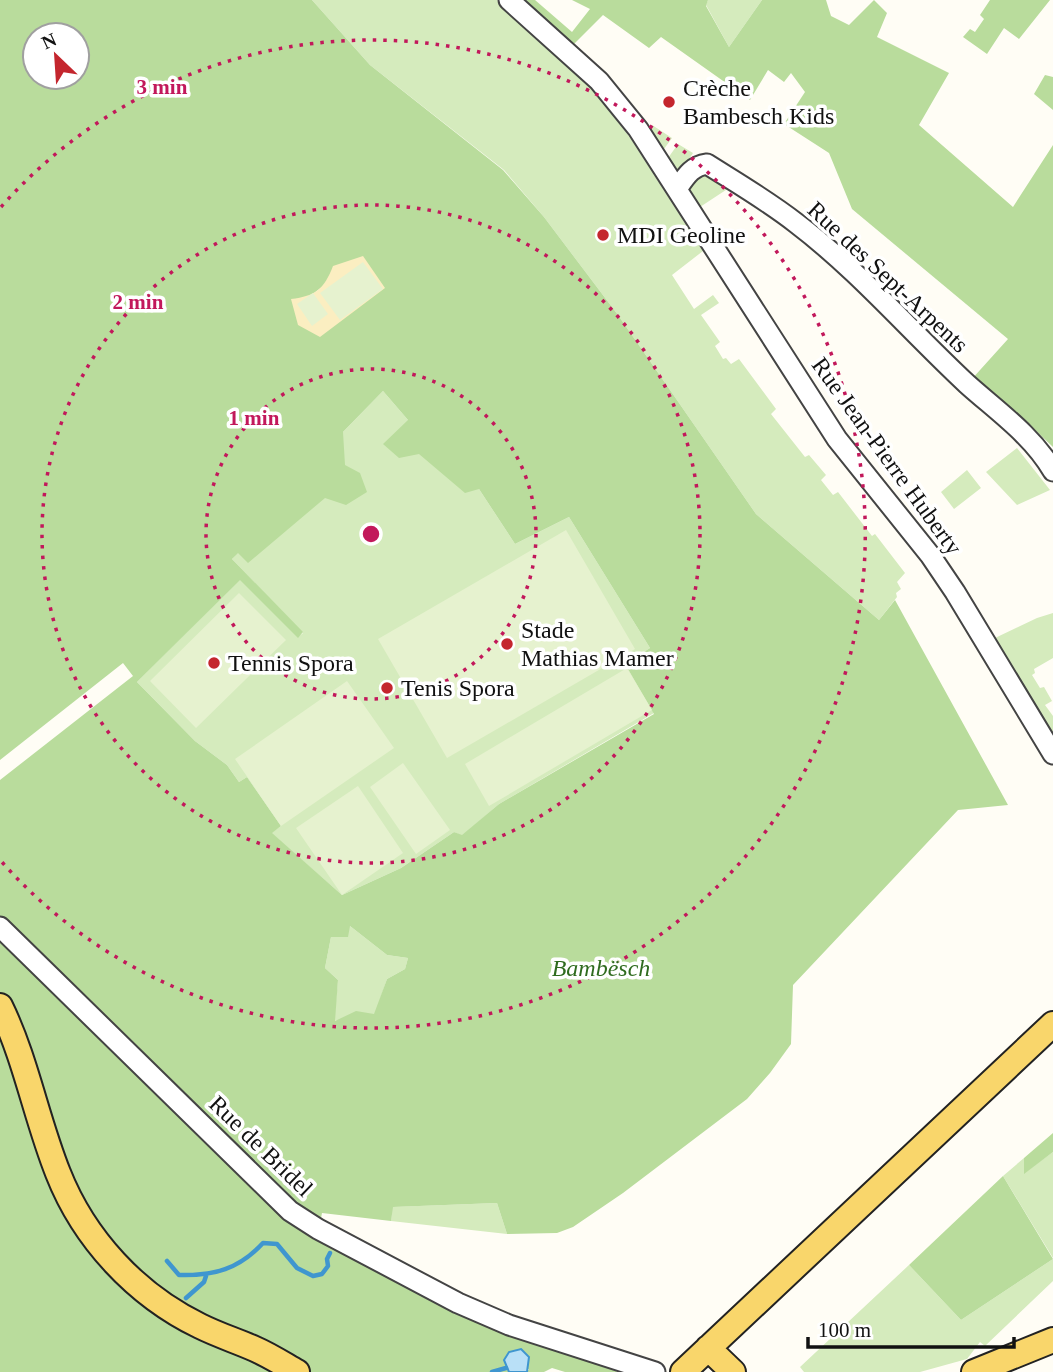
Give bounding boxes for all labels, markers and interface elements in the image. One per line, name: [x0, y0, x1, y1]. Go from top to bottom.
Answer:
north arrow: [21, 21, 91, 91]
text: N: [38, 29, 60, 53]
text: 3 min: [137, 75, 188, 99]
place label: Crèche Bambesch Kids: [683, 75, 834, 129]
marker: Crèche Bambesch Kids: [661, 94, 677, 110]
street label: Rue des Sept-Arpents: [803, 196, 973, 358]
place label: MDI Geoline: [617, 222, 746, 248]
marker: MDI Geoline: [595, 227, 611, 243]
text: 2 min: [113, 290, 164, 314]
street label: Rue Jean-Pierre Huberty: [807, 352, 967, 560]
text: 1 min: [229, 406, 280, 430]
centre of rings: [359, 522, 383, 546]
place label: Stade Mathias Mamer: [521, 617, 674, 671]
marker: Stade Mathias Mamer: [499, 636, 515, 652]
place label: Tennis Spora: [228, 650, 354, 676]
marker: Tennis Spora: [206, 655, 222, 671]
place label: Tenis Spora: [401, 675, 515, 701]
marker: Tenis Spora: [379, 680, 395, 696]
park label: Bambësch: [552, 955, 650, 981]
street label: Rue de Bridel: [204, 1090, 318, 1202]
scale bar: [808, 1306, 1014, 1350]
text: 100 m: [818, 1318, 871, 1342]

